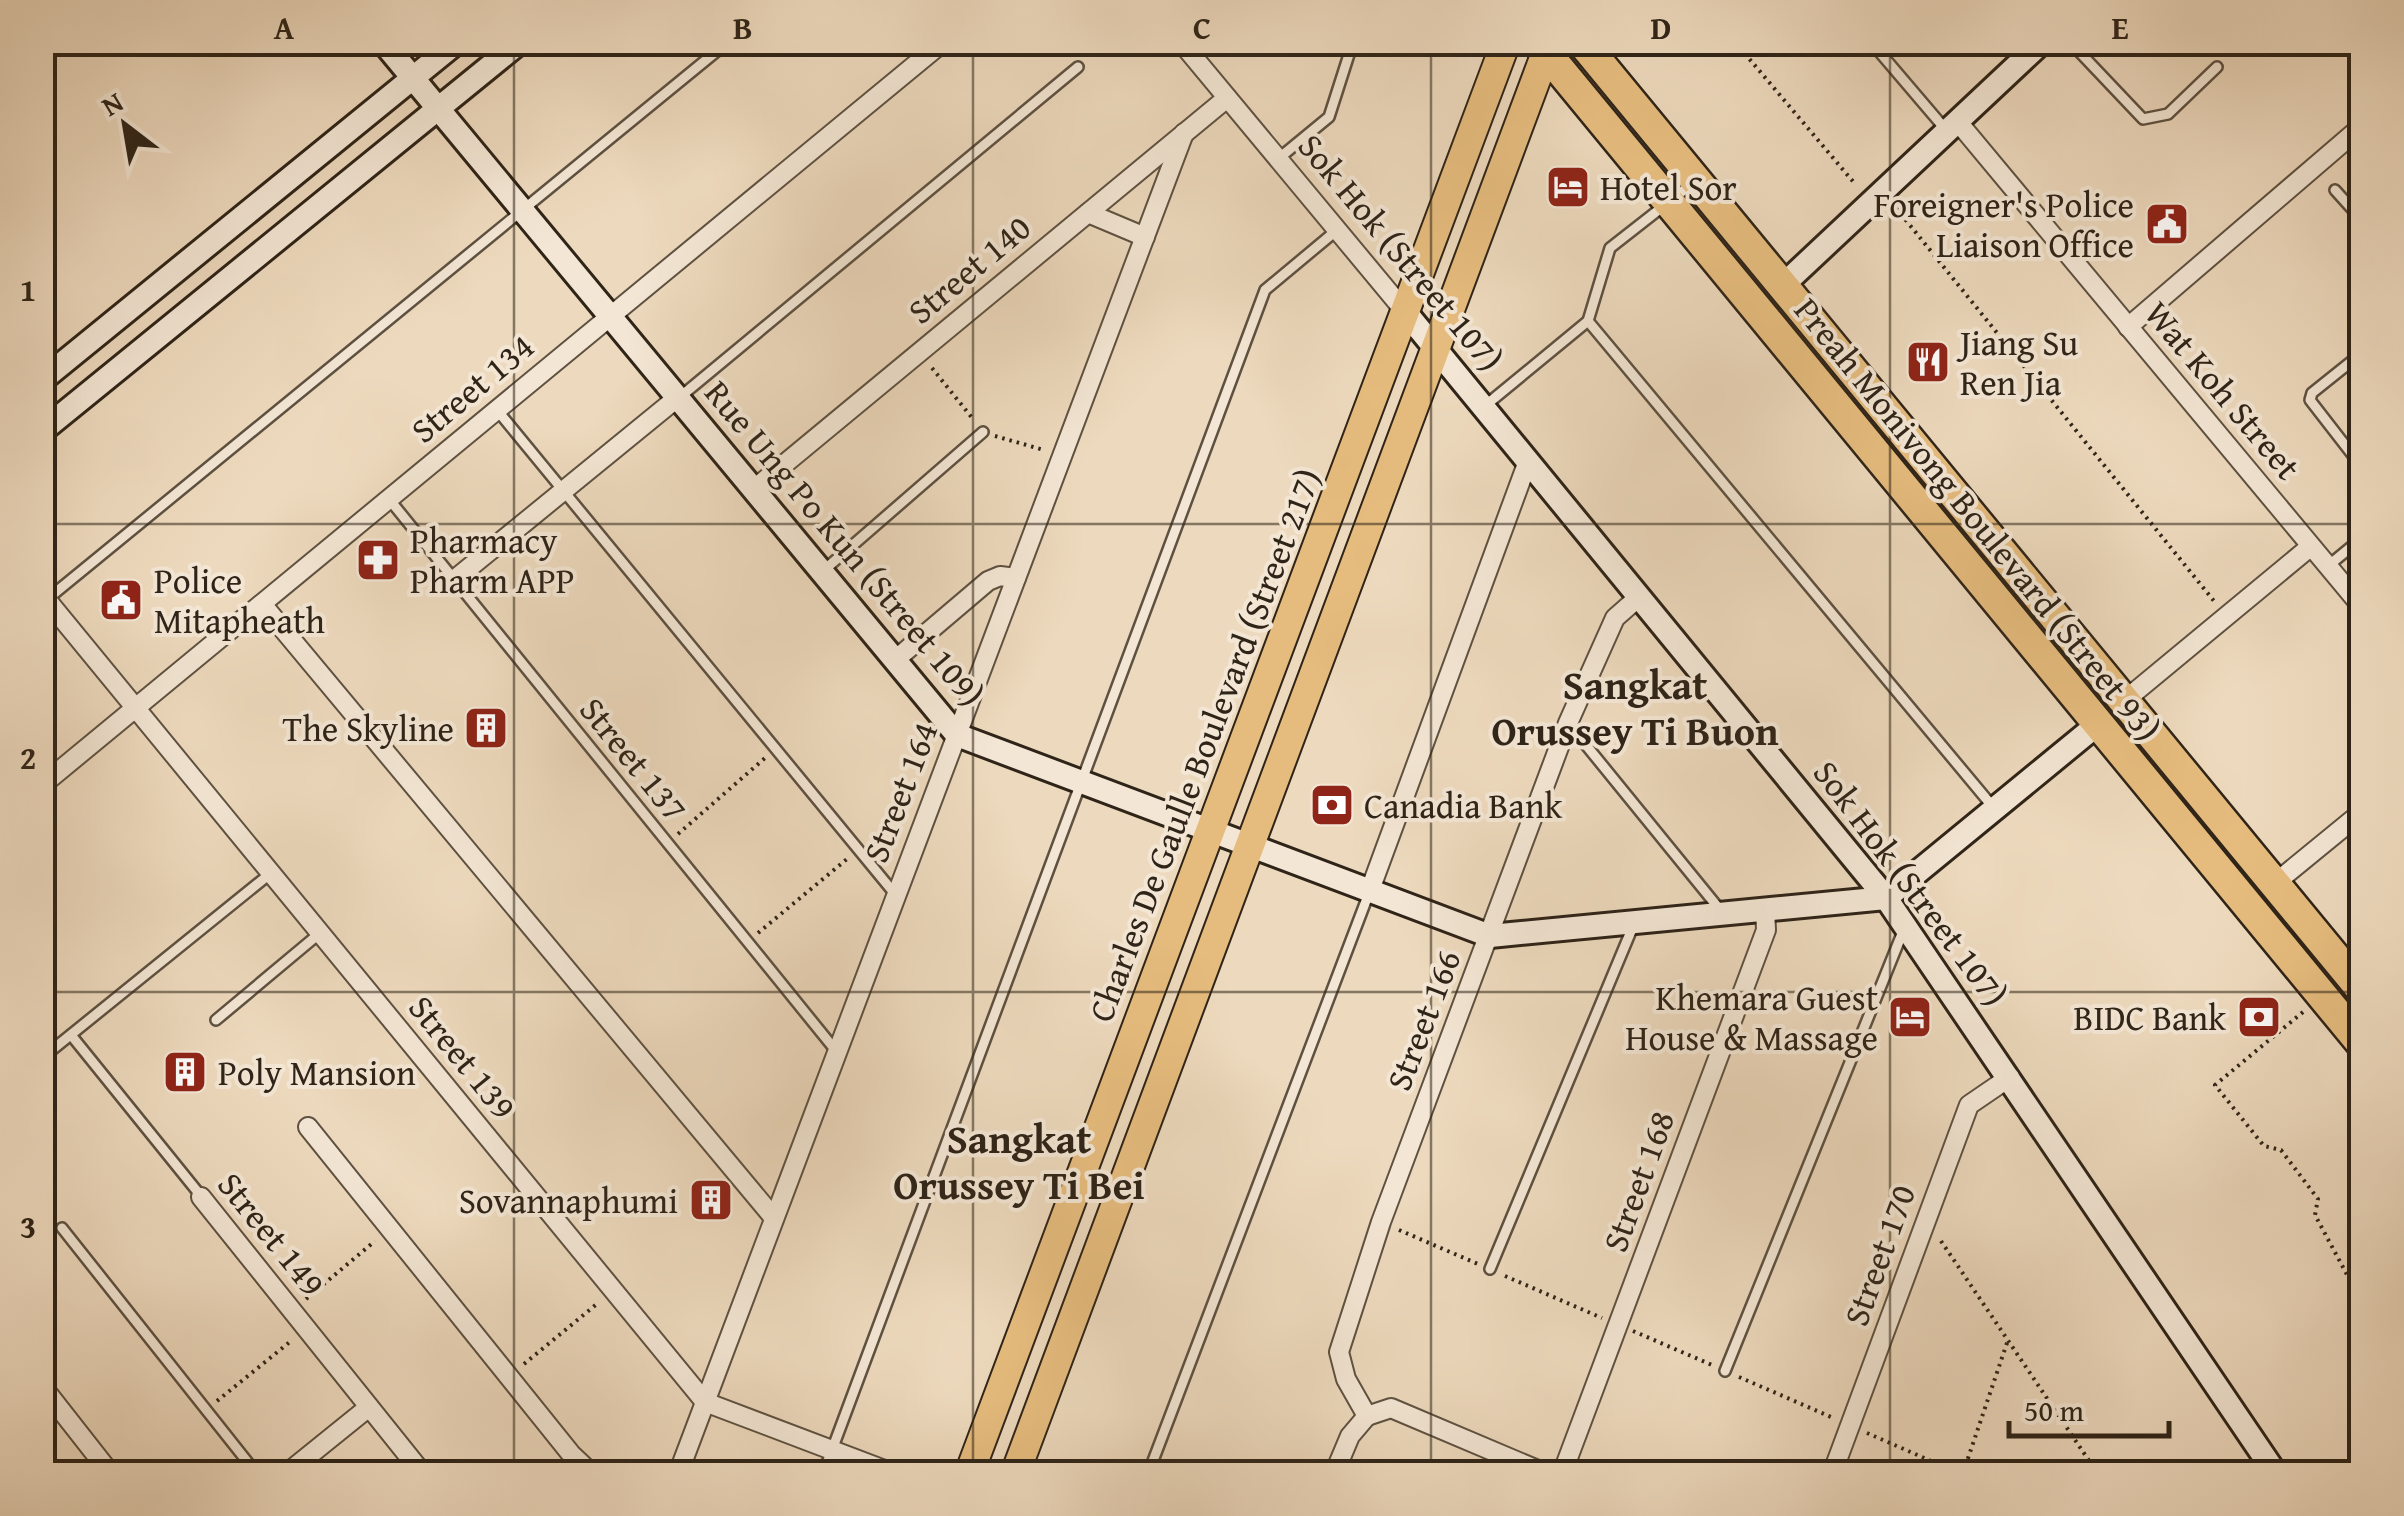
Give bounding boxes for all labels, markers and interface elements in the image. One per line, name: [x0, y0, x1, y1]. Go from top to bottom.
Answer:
text: A: [274, 4, 295, 51]
text: B: [733, 4, 753, 51]
text: C: [1193, 4, 1211, 51]
text: D: [1651, 4, 1671, 51]
text: E: [2111, 4, 2129, 51]
north arrow: [75, 75, 175, 175]
text: N: [93, 81, 131, 126]
street label: Sok Hok (Street 107): [1286, 122, 1516, 382]
place label: Hotel Sor: [1600, 162, 1737, 213]
hotel icon: Hotel Sor: [1545, 164, 1591, 210]
place label: Foreigner's Police Liaison Office: [1873, 179, 2134, 270]
public building icon: Foreigner's Police Liaison Office: [2144, 201, 2190, 247]
street label: Street 140: [896, 202, 1042, 336]
text: 1: [20, 266, 36, 313]
street label: Preah Monivong Boulevard (Street 93): [1783, 286, 2173, 752]
street label: Wat Koh Street: [2133, 290, 2313, 490]
place label: Jiang Su Ren Jia: [1956, 317, 2078, 408]
street label: Street 134: [399, 321, 545, 455]
restaurant icon: Jiang Su Ren Jia: [1905, 339, 1951, 385]
street label: Rue Ung Po Kun (Street 109): [693, 369, 997, 717]
street label: Charles De Gaulle Boulevard (Street 217): [1075, 461, 1333, 1029]
place label: Pharmacy Pharm APP: [410, 515, 575, 606]
pharmacy icon: Pharmacy Pharm APP: [355, 537, 401, 583]
place label: Police Mitapheath: [154, 555, 325, 646]
public building icon: Police Mitapheath: [98, 577, 144, 623]
district label: Sangkat Orussey Ti Buon: [1491, 655, 1779, 760]
street label: Street 137: [568, 686, 700, 832]
place label: The Skyline: [283, 703, 454, 754]
building icon: The Skyline: [463, 705, 509, 751]
street label: Street 164: [850, 714, 950, 870]
text: 2: [20, 734, 36, 781]
street label: Sok Hok (Street 107): [1801, 749, 2021, 1017]
place label: Canadia Bank: [1364, 780, 1563, 831]
bank icon: Canadia Bank: [1309, 782, 1355, 828]
street label: Street 166: [1373, 942, 1473, 1098]
place label: Khemara Guest House & Massage: [1625, 972, 1878, 1063]
street label: Street 139: [397, 984, 529, 1130]
place label: BIDC Bank: [2074, 992, 2226, 1043]
hotel icon: Khemara Guest House & Massage: [1887, 994, 1933, 1040]
bank icon: BIDC Bank: [2236, 994, 2282, 1040]
place label: Poly Mansion: [218, 1047, 416, 1098]
building icon: Poly Mansion: [162, 1049, 208, 1095]
street label: Street 168: [1589, 1103, 1687, 1259]
district label: Sangkat Orussey Ti Bei: [893, 1109, 1145, 1214]
street label: Street 149: [206, 1161, 338, 1307]
place label: Sovannaphumi: [459, 1175, 678, 1226]
building icon: Sovannaphumi: [688, 1177, 734, 1223]
street label: Street 170: [1830, 1177, 1928, 1333]
text: 3: [20, 1203, 36, 1250]
scale bar: [2009, 1376, 2169, 1438]
text: 50 m: [2024, 1388, 2084, 1432]

